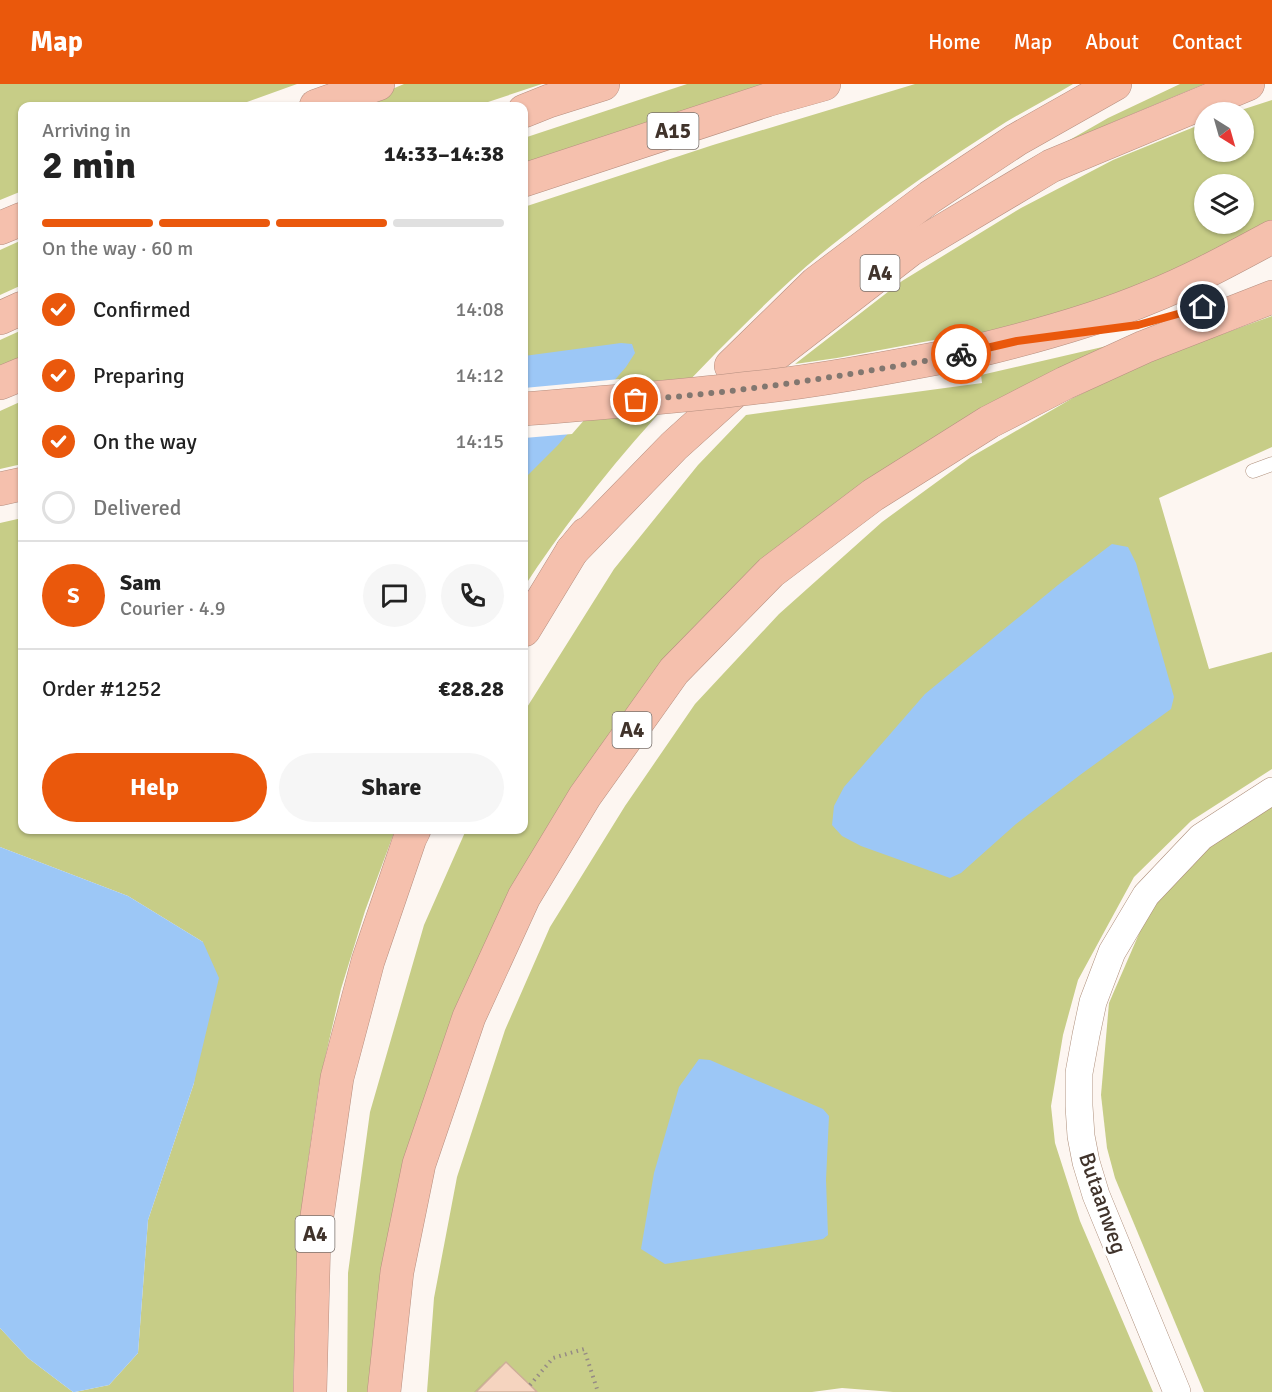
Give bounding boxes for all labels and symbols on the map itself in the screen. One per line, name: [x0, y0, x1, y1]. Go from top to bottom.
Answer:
north arrow: [1194, 102, 1254, 162]
road number: A15: [648, 113, 698, 149]
road number: A4: [860, 255, 900, 291]
pin: [1177, 281, 1228, 332]
courier: [931, 324, 991, 384]
pin: [610, 374, 661, 425]
road number: A4: [612, 712, 652, 748]
street label: Butaanweg: [1073, 1149, 1133, 1257]
road number: A4: [296, 1216, 334, 1252]

